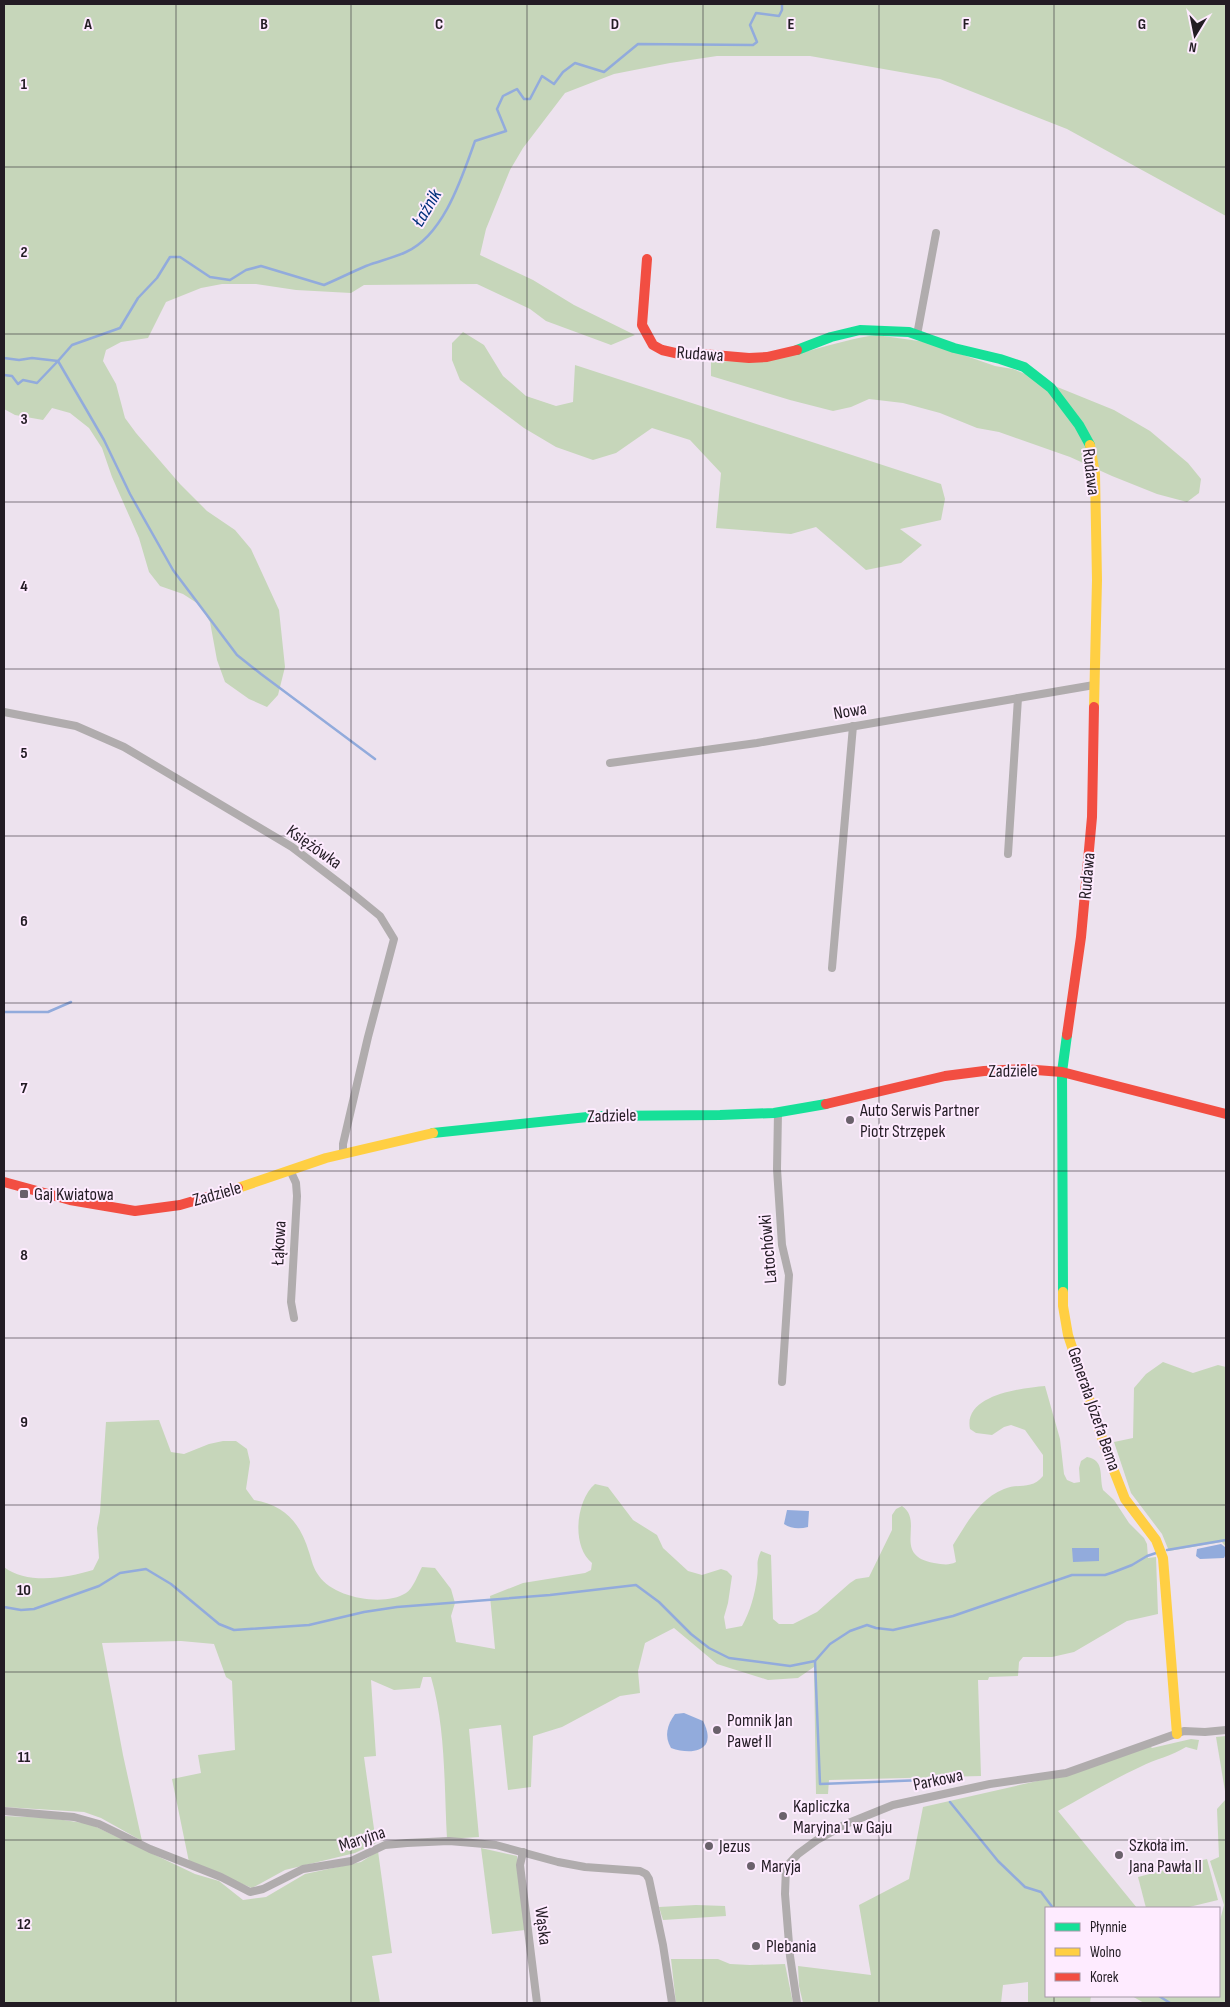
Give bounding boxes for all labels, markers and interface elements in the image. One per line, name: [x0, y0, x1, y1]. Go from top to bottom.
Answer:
north arrow: [1170, 10, 1220, 60]
text: A: [83, 15, 92, 34]
text: B: [260, 15, 268, 34]
text: C: [435, 15, 443, 34]
text: D: [611, 15, 619, 34]
text: E: [788, 15, 795, 34]
text: F: [963, 15, 970, 34]
text: G: [1138, 15, 1146, 34]
text: N: [1188, 38, 1198, 56]
text: 1: [21, 75, 28, 94]
water label: Łaźnik: [407, 184, 448, 231]
text: 2: [20, 243, 28, 262]
street label: Rudawa: [676, 342, 724, 366]
text: 3: [20, 410, 28, 429]
street label: Rudawa: [1078, 447, 1104, 497]
text: 4: [20, 577, 28, 596]
street label: Nowa: [832, 698, 868, 724]
text: 5: [20, 744, 28, 763]
street label: Księżówka: [282, 820, 346, 874]
street label: Rudawa: [1074, 852, 1100, 900]
text: 6: [20, 912, 28, 931]
street label: Zadziele: [988, 1060, 1038, 1082]
text: 7: [21, 1079, 28, 1098]
place label: Auto Serwis Partner Piotr Strzępek: [859, 1100, 979, 1142]
street label: Zadziele: [587, 1105, 637, 1127]
marker: Auto Serwis Partner Piotr Strzępek: [844, 1114, 856, 1126]
street label: Zadziele: [190, 1177, 244, 1211]
place label: Gaj Kwiatowa: [34, 1184, 114, 1205]
marker: Gaj Kwiatowa: [18, 1188, 30, 1200]
street label: Latochówki: [755, 1214, 781, 1284]
street label: Łąkowa: [267, 1220, 291, 1267]
text: 8: [20, 1246, 28, 1265]
street label: Generała Józefa Bema: [1063, 1345, 1125, 1474]
text: 9: [20, 1413, 28, 1432]
text: 10: [17, 1581, 31, 1600]
place label: Pomnik Jan Paweł II: [727, 1710, 793, 1752]
marker: Pomnik Jan Paweł II: [711, 1724, 723, 1736]
text: 11: [18, 1748, 31, 1767]
street label: Parkowa: [911, 1764, 965, 1795]
place label: Kapliczka Maryjna 1 w Gaju: [793, 1796, 892, 1838]
marker: Kapliczka Maryjna 1 w Gaju: [777, 1810, 789, 1822]
street label: Maryjna: [336, 1822, 388, 1856]
place label: Szkoła im. Jana Pawła II: [1128, 1835, 1202, 1877]
place label: Jezus: [718, 1836, 750, 1857]
marker: Jezus: [703, 1840, 715, 1852]
marker: Szkoła im. Jana Pawła II: [1113, 1849, 1125, 1861]
place label: Maryja: [761, 1856, 801, 1877]
marker: Maryja: [745, 1860, 757, 1872]
street label: Wąska: [530, 1906, 556, 1946]
legend: [1045, 1907, 1220, 1997]
text: 12: [17, 1915, 31, 1934]
text: Płynnie: [1090, 1918, 1127, 1937]
place label: Plebania: [766, 1936, 817, 1957]
marker: Plebania: [750, 1940, 762, 1952]
text: Wolno: [1090, 1943, 1121, 1962]
text: Korek: [1090, 1968, 1119, 1987]

